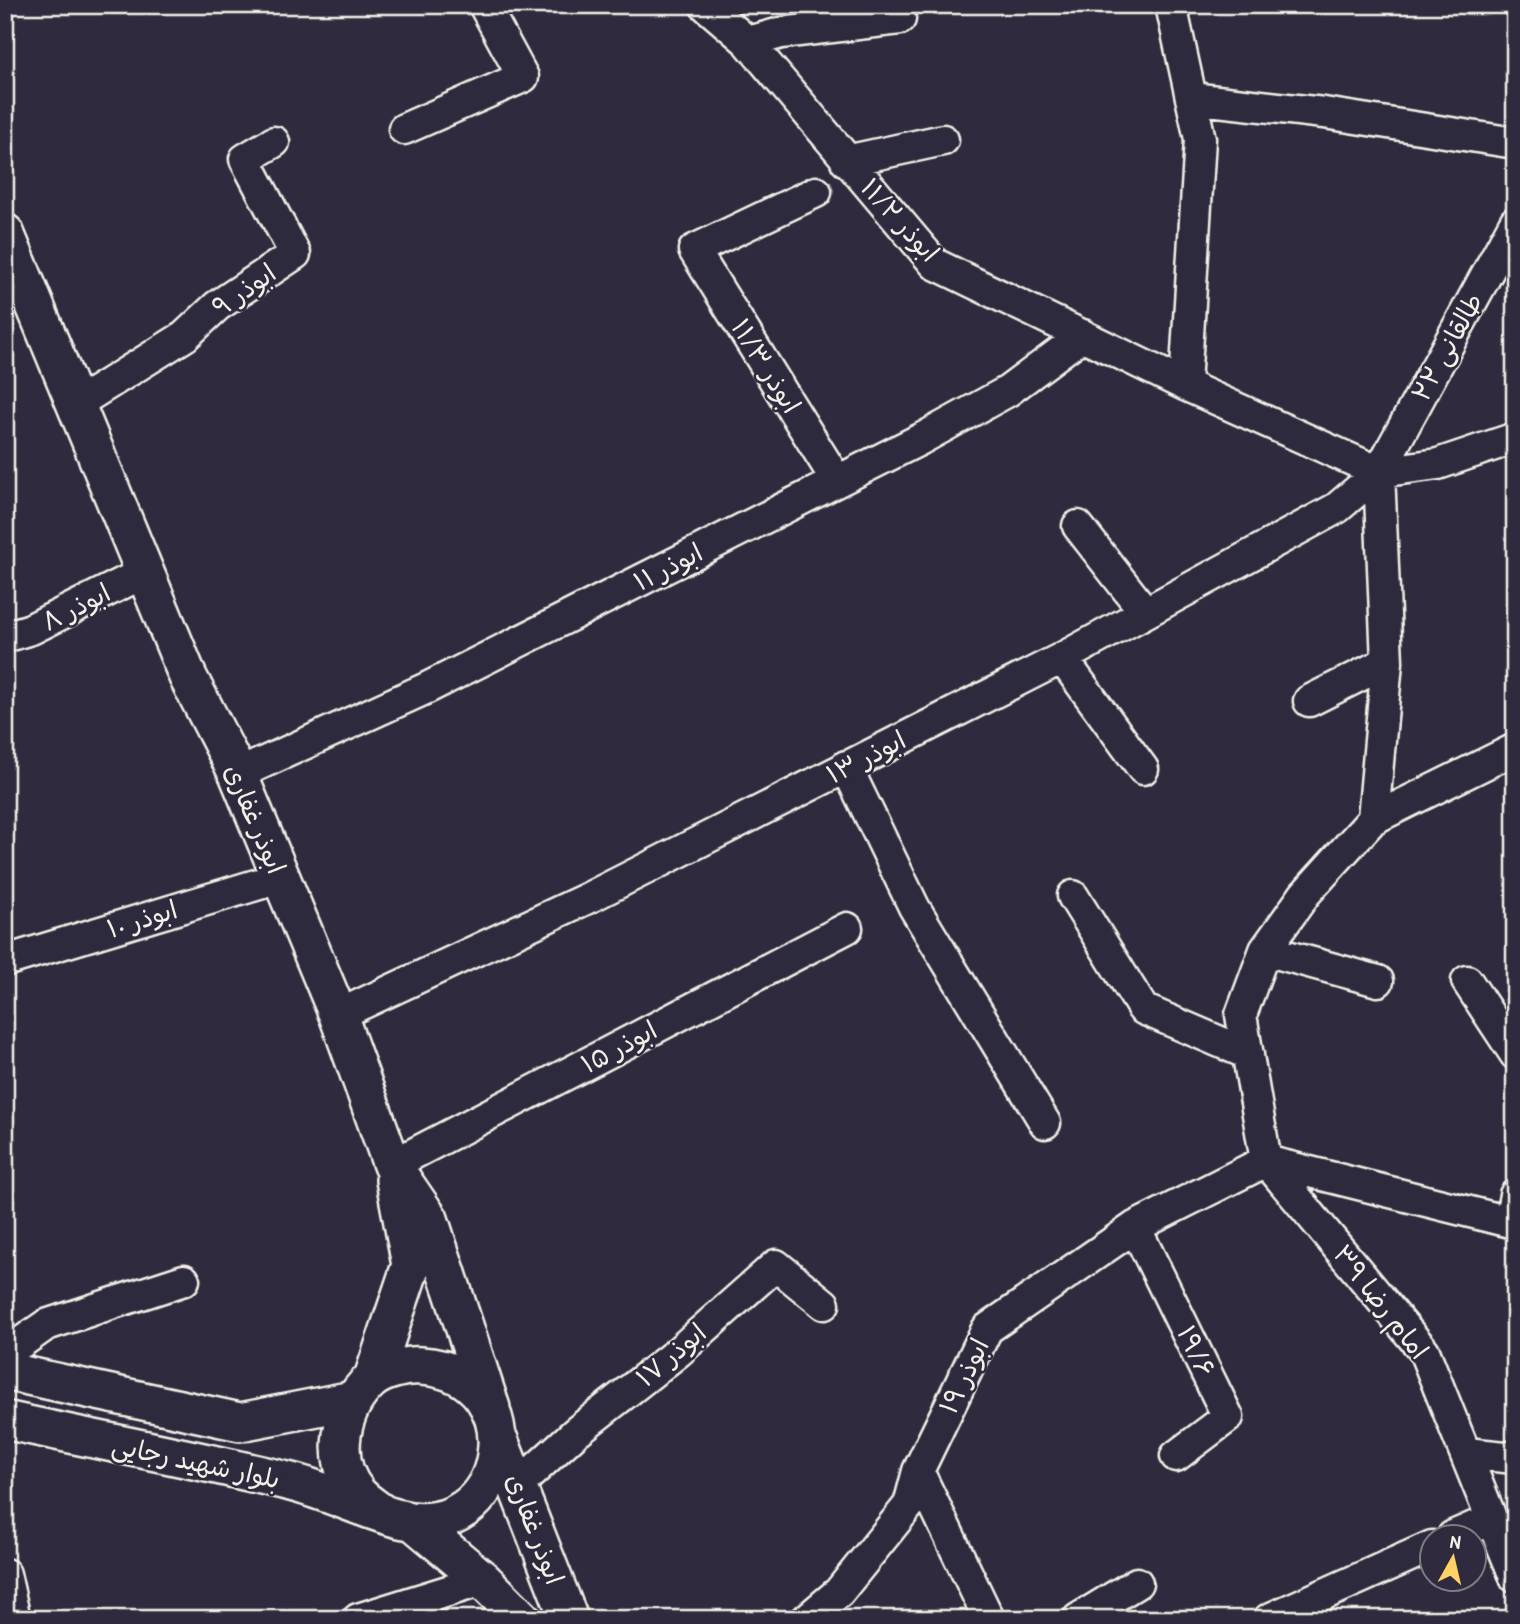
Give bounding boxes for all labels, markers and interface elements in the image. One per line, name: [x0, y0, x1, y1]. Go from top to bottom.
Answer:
street label: ابوذر ۱۱/۲: [853, 170, 947, 269]
street label: ابوذر ۹: [205, 255, 283, 324]
street label: طالقانی ۲۲: [1403, 287, 1491, 407]
street label: ابوذر ۱۱/۳: [724, 312, 809, 420]
street label: ابوذر ۱۱: [627, 534, 708, 599]
street label: ابوذر ۸: [36, 575, 116, 639]
street label: ابوذر ۱۳: [820, 722, 912, 791]
street label: ابوذر غفاری: [217, 758, 294, 879]
street label: ابوذر ۱۰: [102, 891, 181, 946]
street label: ابوذر ۱۵: [575, 1012, 663, 1081]
street label: امام رضا ۳۹: [1323, 1237, 1437, 1368]
street label: ابوذر ۱۷: [628, 1315, 713, 1394]
street label: ۱۹/۶: [1169, 1319, 1224, 1382]
street label: ابوذر ۱۹: [930, 1332, 997, 1419]
street label: بلوار شهید رجایی: [109, 1427, 283, 1496]
street label: ابوذر غفاری: [498, 1468, 573, 1589]
north arrow: [1418, 1522, 1488, 1592]
text: N: [1449, 1528, 1462, 1555]

